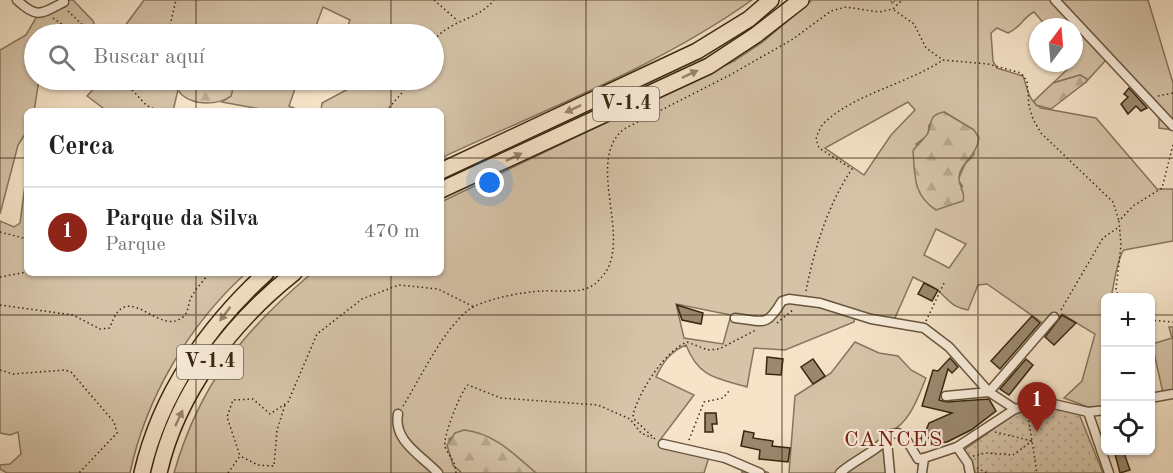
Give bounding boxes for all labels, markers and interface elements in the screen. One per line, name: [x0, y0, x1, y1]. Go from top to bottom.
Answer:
north arrow: [1029, 18, 1083, 72]
search box: [24, 24, 444, 90]
icon: search: [45, 41, 78, 74]
text: Buscar aquí: [93, 46, 205, 68]
one-way arrow: [681, 70, 698, 79]
road number: V-1.4: [593, 87, 659, 121]
one-way arrow: [565, 104, 582, 113]
text: Cerca: [48, 134, 114, 160]
one-way arrow: [505, 153, 522, 162]
your location: [475, 168, 504, 197]
text: Parque da Silva: [105, 208, 258, 230]
text: 1: [62, 222, 73, 242]
text: 470 m: [364, 222, 420, 242]
text: Parque: [105, 235, 166, 255]
map controls: [1101, 293, 1155, 455]
button: +: [1101, 293, 1155, 347]
one-way arrow: [219, 306, 231, 321]
road number: V-1.4: [177, 345, 243, 379]
button: −: [1101, 347, 1155, 401]
pin: 1: [1018, 382, 1056, 432]
button: locate: [1101, 401, 1155, 455]
one-way arrow: [175, 410, 184, 427]
district label: CANCES: [844, 429, 944, 451]

